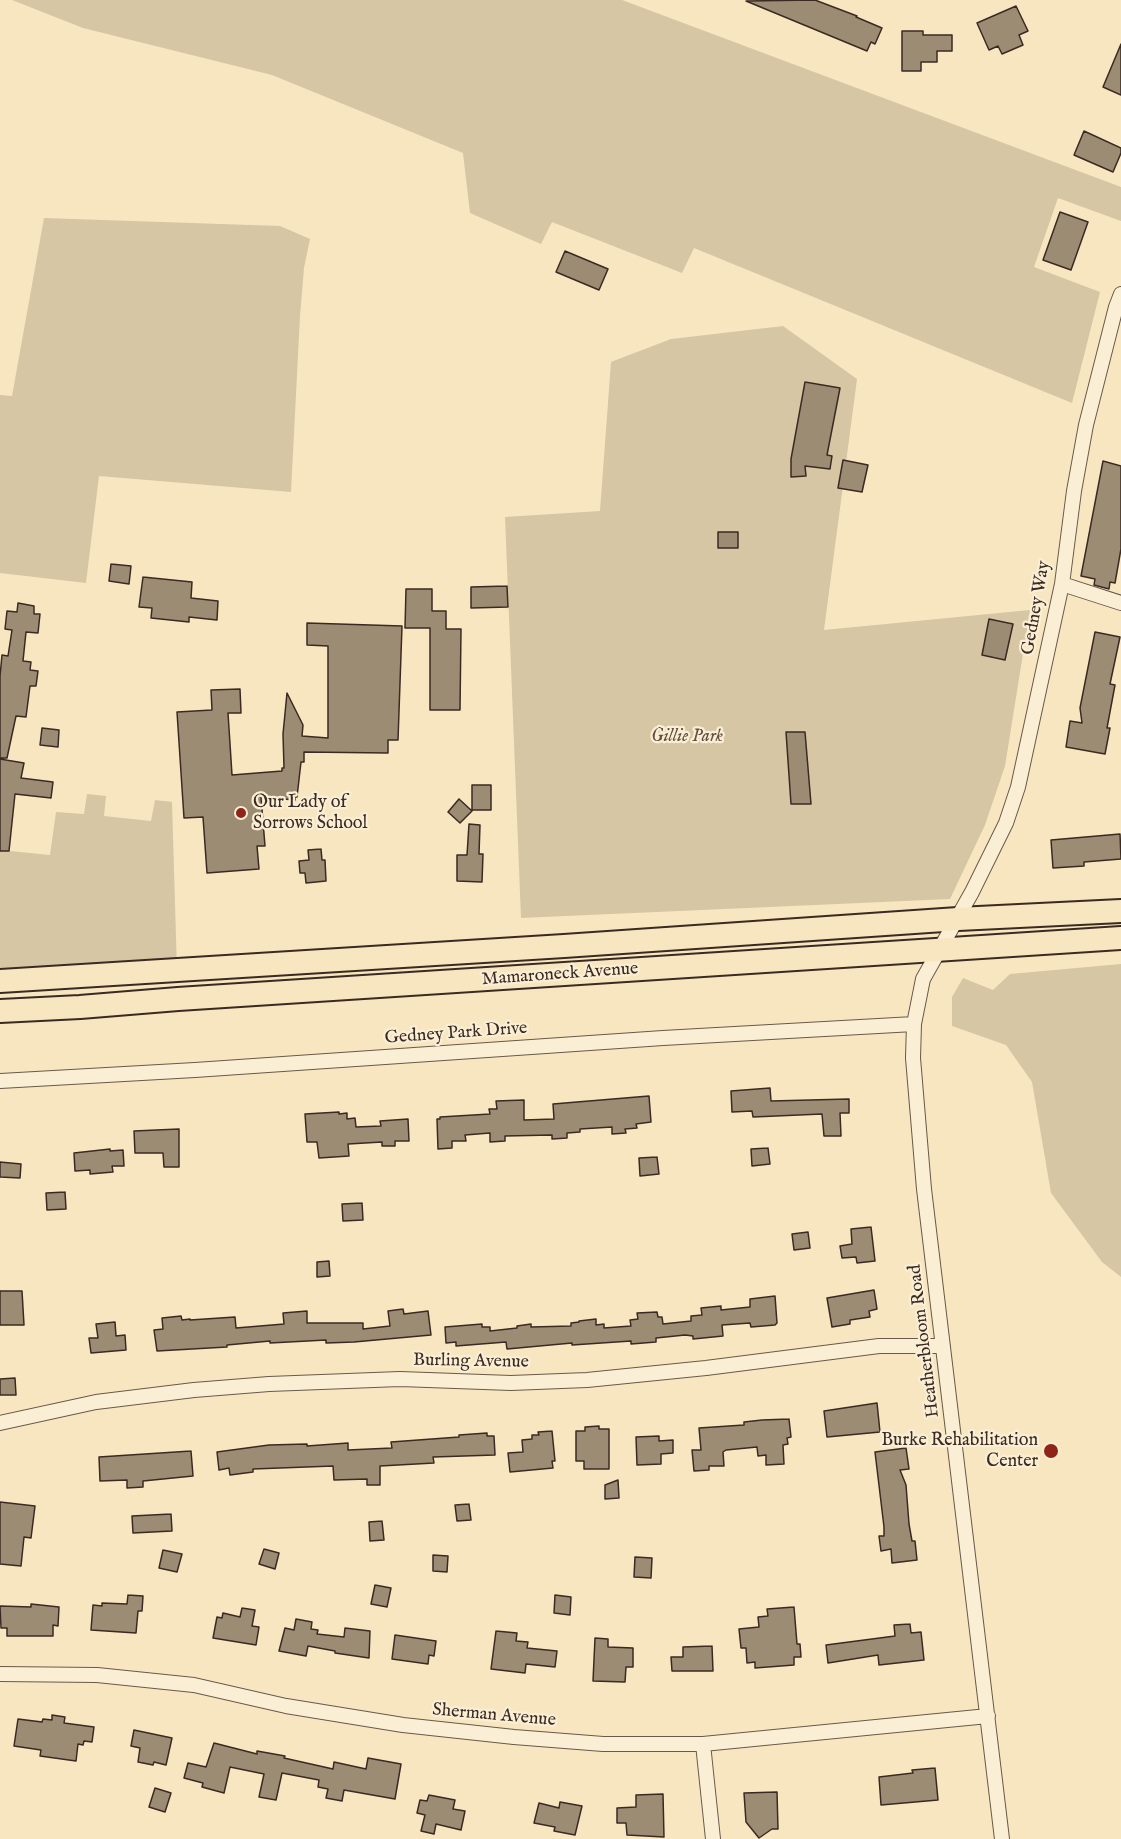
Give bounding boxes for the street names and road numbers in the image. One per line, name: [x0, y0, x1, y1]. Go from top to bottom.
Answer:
street label: Gedney Way: [1018, 559, 1056, 657]
street label: Mamaroneck Avenue: [481, 959, 639, 991]
street label: Gedney Park Drive: [384, 1018, 528, 1050]
street label: Heatherbloom Road: [905, 1263, 945, 1419]
street label: Burling Avenue: [413, 1350, 529, 1374]
street label: Sherman Avenue: [431, 1700, 557, 1732]

